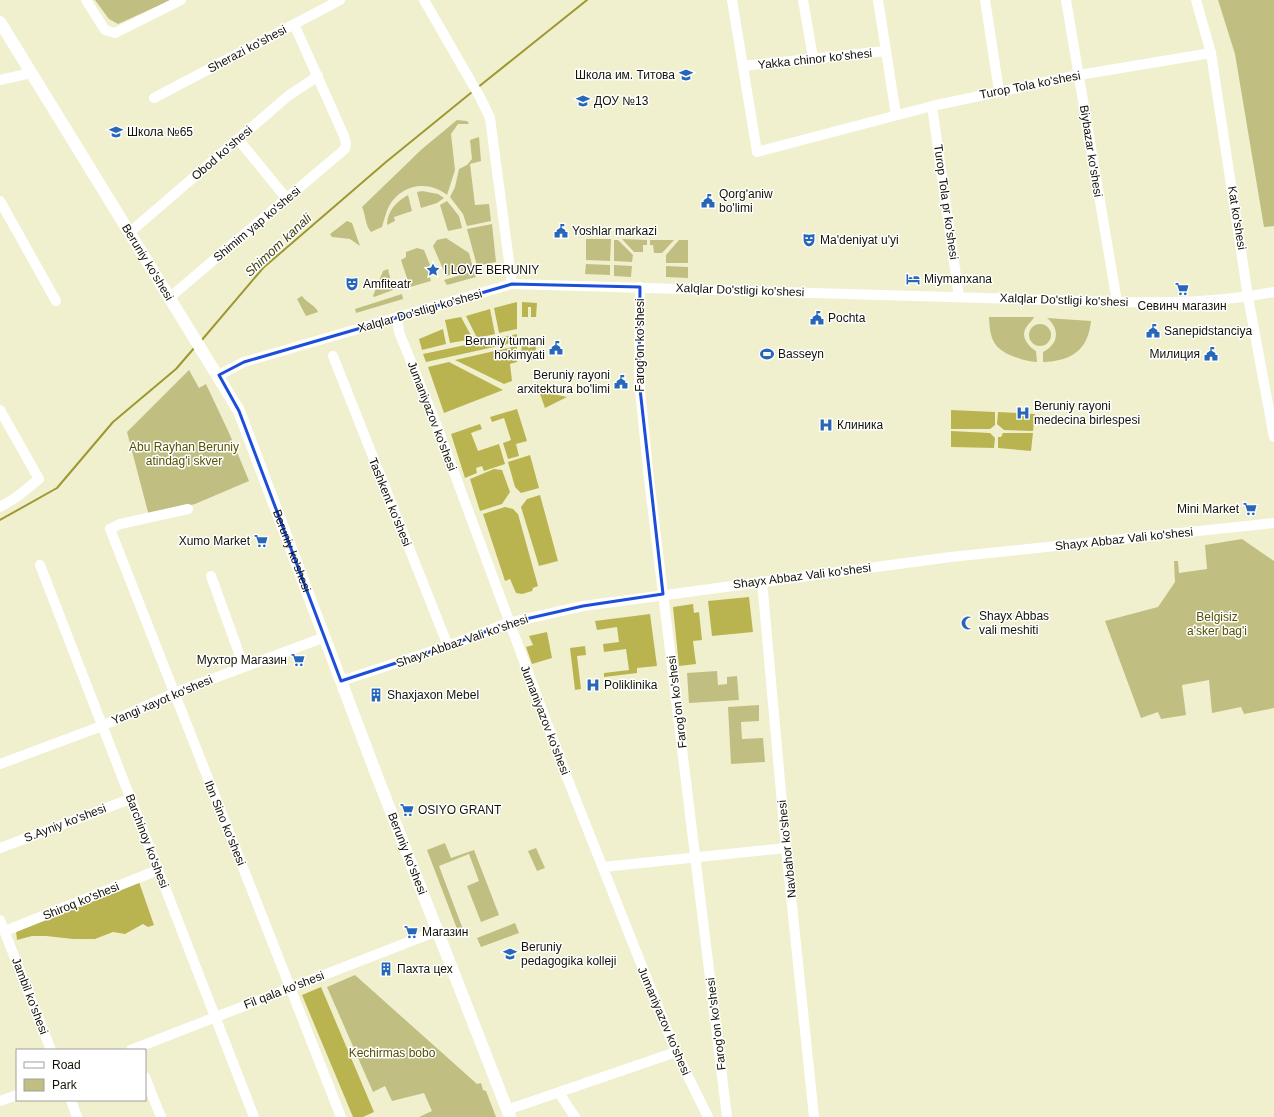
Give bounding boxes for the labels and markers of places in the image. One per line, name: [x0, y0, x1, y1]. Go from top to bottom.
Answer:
school or university icon: Школа им. Титова: [678, 67, 694, 83]
place label: Школа им. Титова: [575, 68, 675, 82]
school or university icon: ДОУ №13: [575, 93, 591, 109]
place label: ДОУ №13: [594, 94, 649, 108]
school or university icon: Школа №65: [108, 124, 124, 140]
place label: Школа №65: [127, 125, 193, 139]
place label: Qorg'aniw bo'limi: [719, 187, 773, 215]
public building icon: Qorg'aniw bo'limi: [700, 193, 716, 209]
public building icon: Yoshlar markazi: [553, 223, 569, 239]
place label: Yoshlar markazi: [572, 224, 657, 238]
theatre icon: Ma'deniyat u'yi: [801, 232, 817, 248]
place label: Ma'deniyat u'yi: [820, 233, 899, 247]
place icon: I LOVE BERUNIY: [425, 262, 441, 278]
place label: I LOVE BERUNIY: [444, 263, 539, 277]
hotel icon: Miymanxana: [905, 271, 921, 287]
place label: Miymanxana: [924, 272, 992, 286]
theatre icon: Amfiteatr: [344, 276, 360, 292]
place label: Amfiteatr: [363, 277, 411, 291]
supermarket icon: Севинч магазин: [1174, 281, 1190, 297]
place label: Севинч магазин: [1137, 299, 1227, 313]
public building icon: Pochta: [809, 310, 825, 326]
place label: Pochta: [828, 311, 866, 325]
public building icon: Sanepidstanciya: [1145, 323, 1161, 339]
place label: Sanepidstanciya: [1164, 324, 1252, 338]
place label: Beruniy tumani hokimyati: [465, 334, 545, 362]
public building icon: Beruniy tumani hokimyati: [548, 340, 564, 356]
sports icon: Basseyn: [759, 346, 775, 362]
public building icon: Милиция: [1203, 346, 1219, 362]
place label: Basseyn: [778, 347, 824, 361]
place label: Милиция: [1150, 347, 1200, 361]
place label: Beruniy rayoni arxitektura bo'limi: [517, 368, 610, 396]
public building icon: Beruniy rayoni arxitektura bo'limi: [613, 374, 629, 390]
place label: Beruniy rayoni medecina birlespesi: [1034, 399, 1140, 427]
hospital icon: Beruniy rayoni medecina birlespesi: [1015, 405, 1031, 421]
hospital icon: Клиника: [818, 417, 834, 433]
place label: Клиника: [837, 418, 884, 432]
supermarket icon: Mini Market: [1242, 501, 1258, 517]
place label: Mini Market: [1177, 502, 1240, 516]
supermarket icon: Xumo Market: [253, 533, 269, 549]
place label: Xumo Market: [179, 534, 251, 548]
place label: Shayx Abbas vali meshiti: [979, 609, 1049, 637]
mosque icon: Shayx Abbas vali meshiti: [960, 615, 976, 631]
supermarket icon: Мухтор Магазин: [290, 652, 306, 668]
place label: Мухтор Магазин: [197, 653, 287, 667]
hospital icon: Poliklinika: [585, 677, 601, 693]
place label: Poliklinika: [604, 678, 658, 692]
building icon: Shaxjaxon Mebel: [368, 687, 384, 703]
place label: Shaxjaxon Mebel: [387, 688, 479, 702]
supermarket icon: OSIYO GRANT: [399, 802, 415, 818]
place label: OSIYO GRANT: [418, 803, 502, 817]
supermarket icon: Магазин: [403, 924, 419, 940]
place label: Магазин: [422, 925, 468, 939]
place label: Beruniy pedagogika kolleji: [521, 940, 616, 968]
school or university icon: Beruniy pedagogika kolleji: [502, 946, 518, 962]
building icon: Пахта цех: [378, 961, 394, 977]
place label: Пахта цех: [397, 962, 453, 976]

